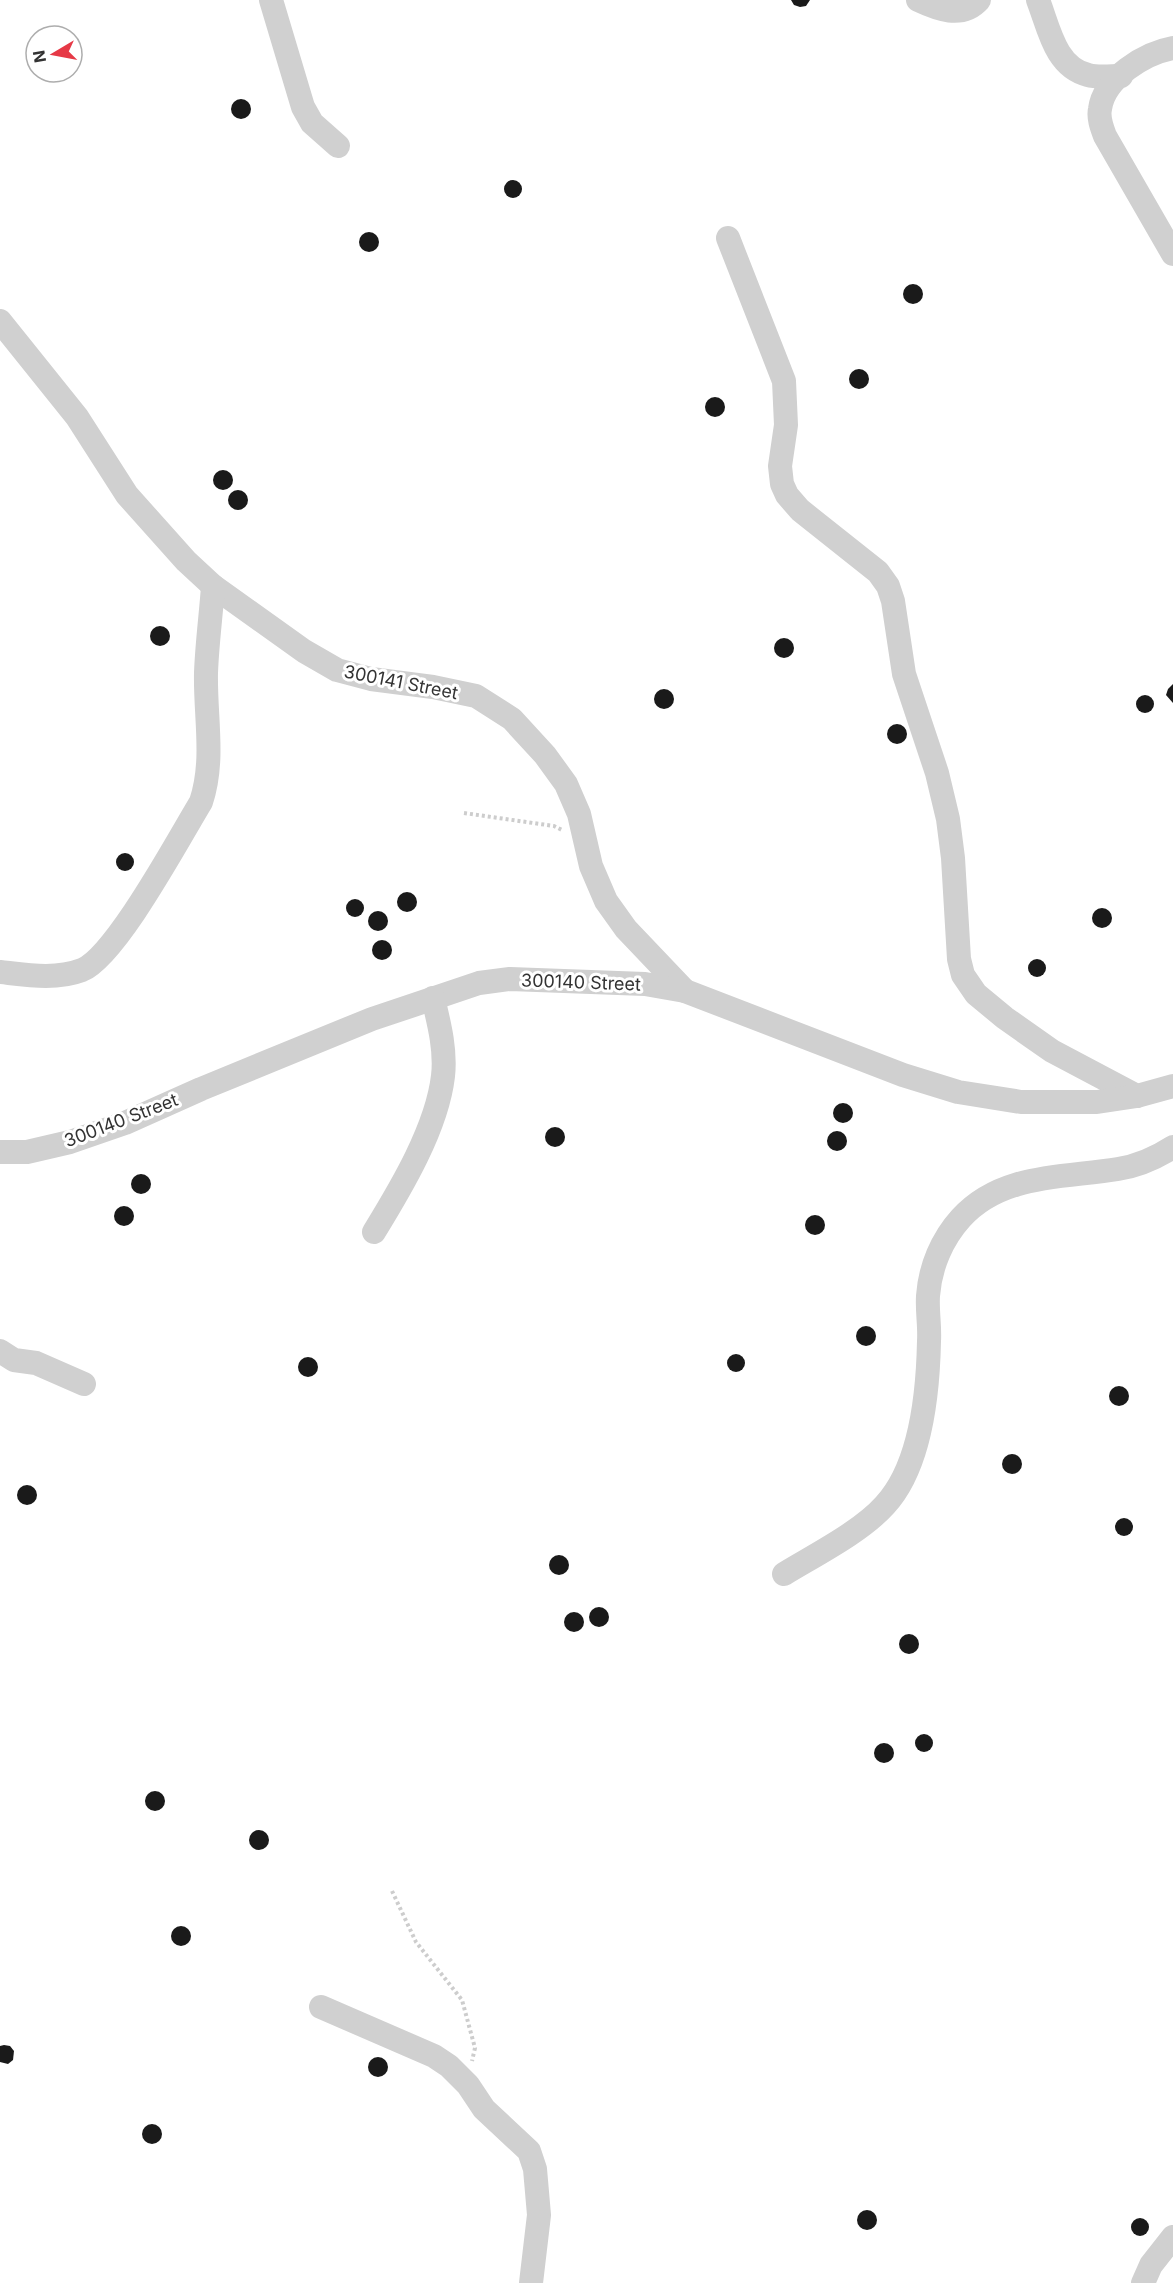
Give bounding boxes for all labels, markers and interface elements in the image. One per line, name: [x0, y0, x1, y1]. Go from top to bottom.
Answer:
north arrow: [24, 24, 84, 84]
text: N: [28, 49, 50, 64]
street label: 300141 Street: [342, 661, 460, 703]
street label: 300140 Street: [521, 969, 641, 995]
street label: 300140 Street: [61, 1089, 181, 1151]

